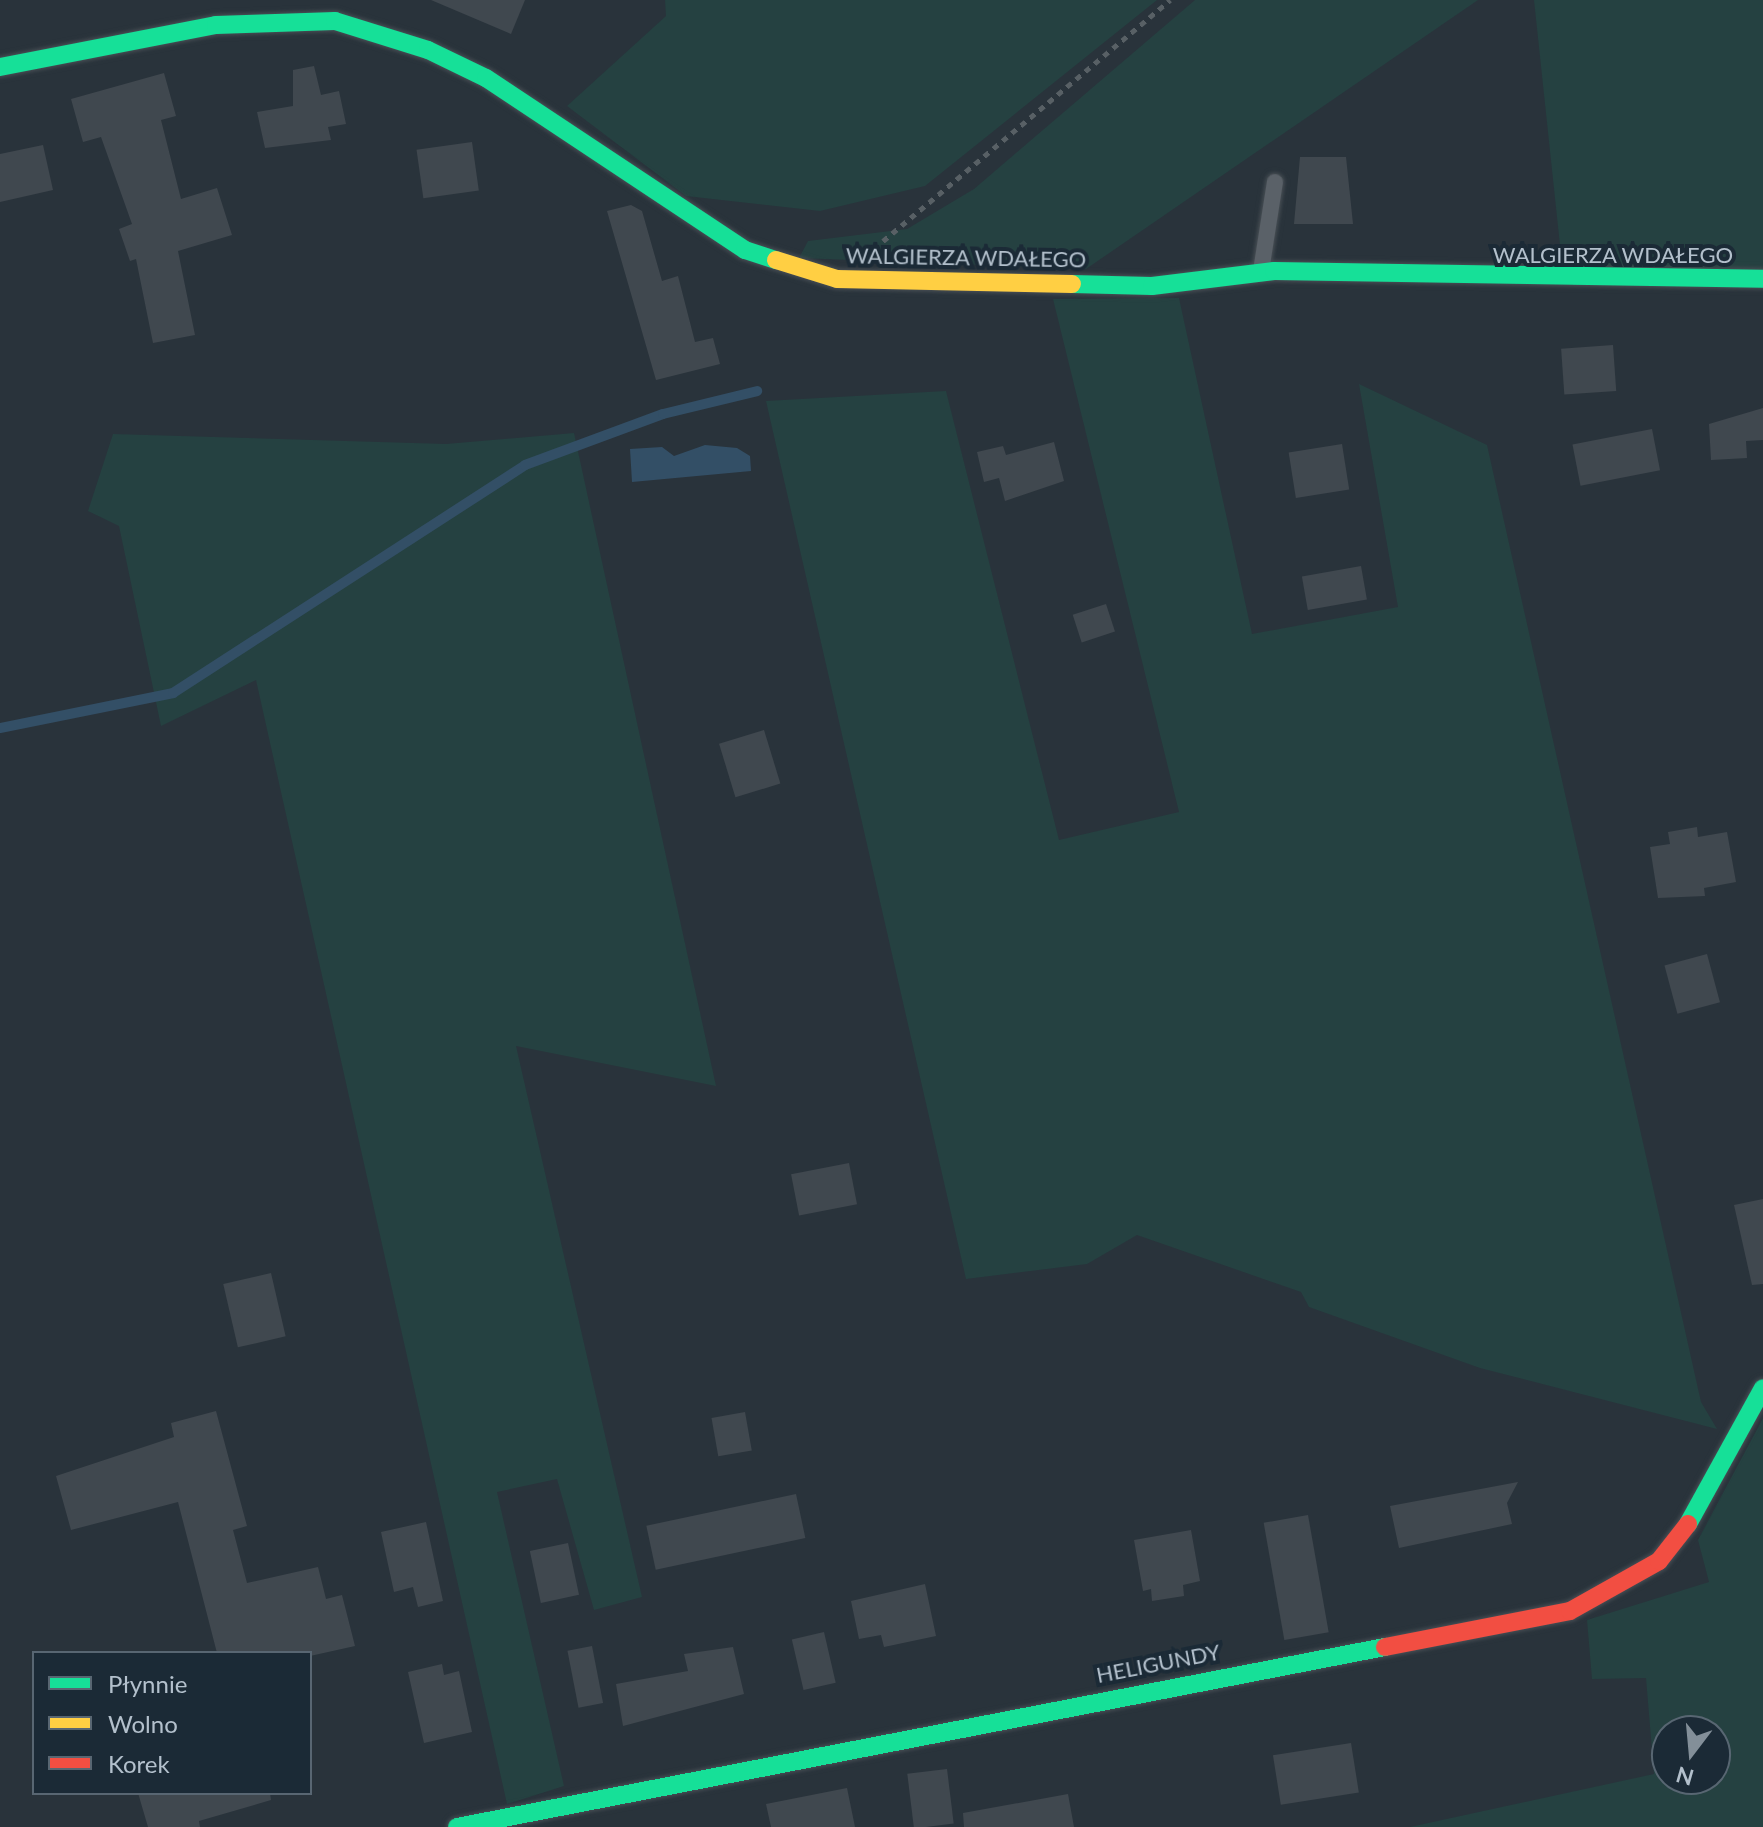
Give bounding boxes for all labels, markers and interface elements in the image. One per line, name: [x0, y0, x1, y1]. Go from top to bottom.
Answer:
street label: WALGIERZA WDAŁEGO: [845, 242, 1087, 272]
street label: WALGIERZA WDAŁEGO: [1492, 242, 1734, 268]
street label: HELIGUNDY: [1094, 1638, 1222, 1688]
legend: [32, 1651, 312, 1795]
text: Płynnie: [108, 1669, 187, 1698]
text: Wolno: [108, 1709, 178, 1738]
north arrow: [1651, 1715, 1731, 1795]
text: Korek: [108, 1749, 170, 1778]
text: N: [1673, 1761, 1697, 1792]

